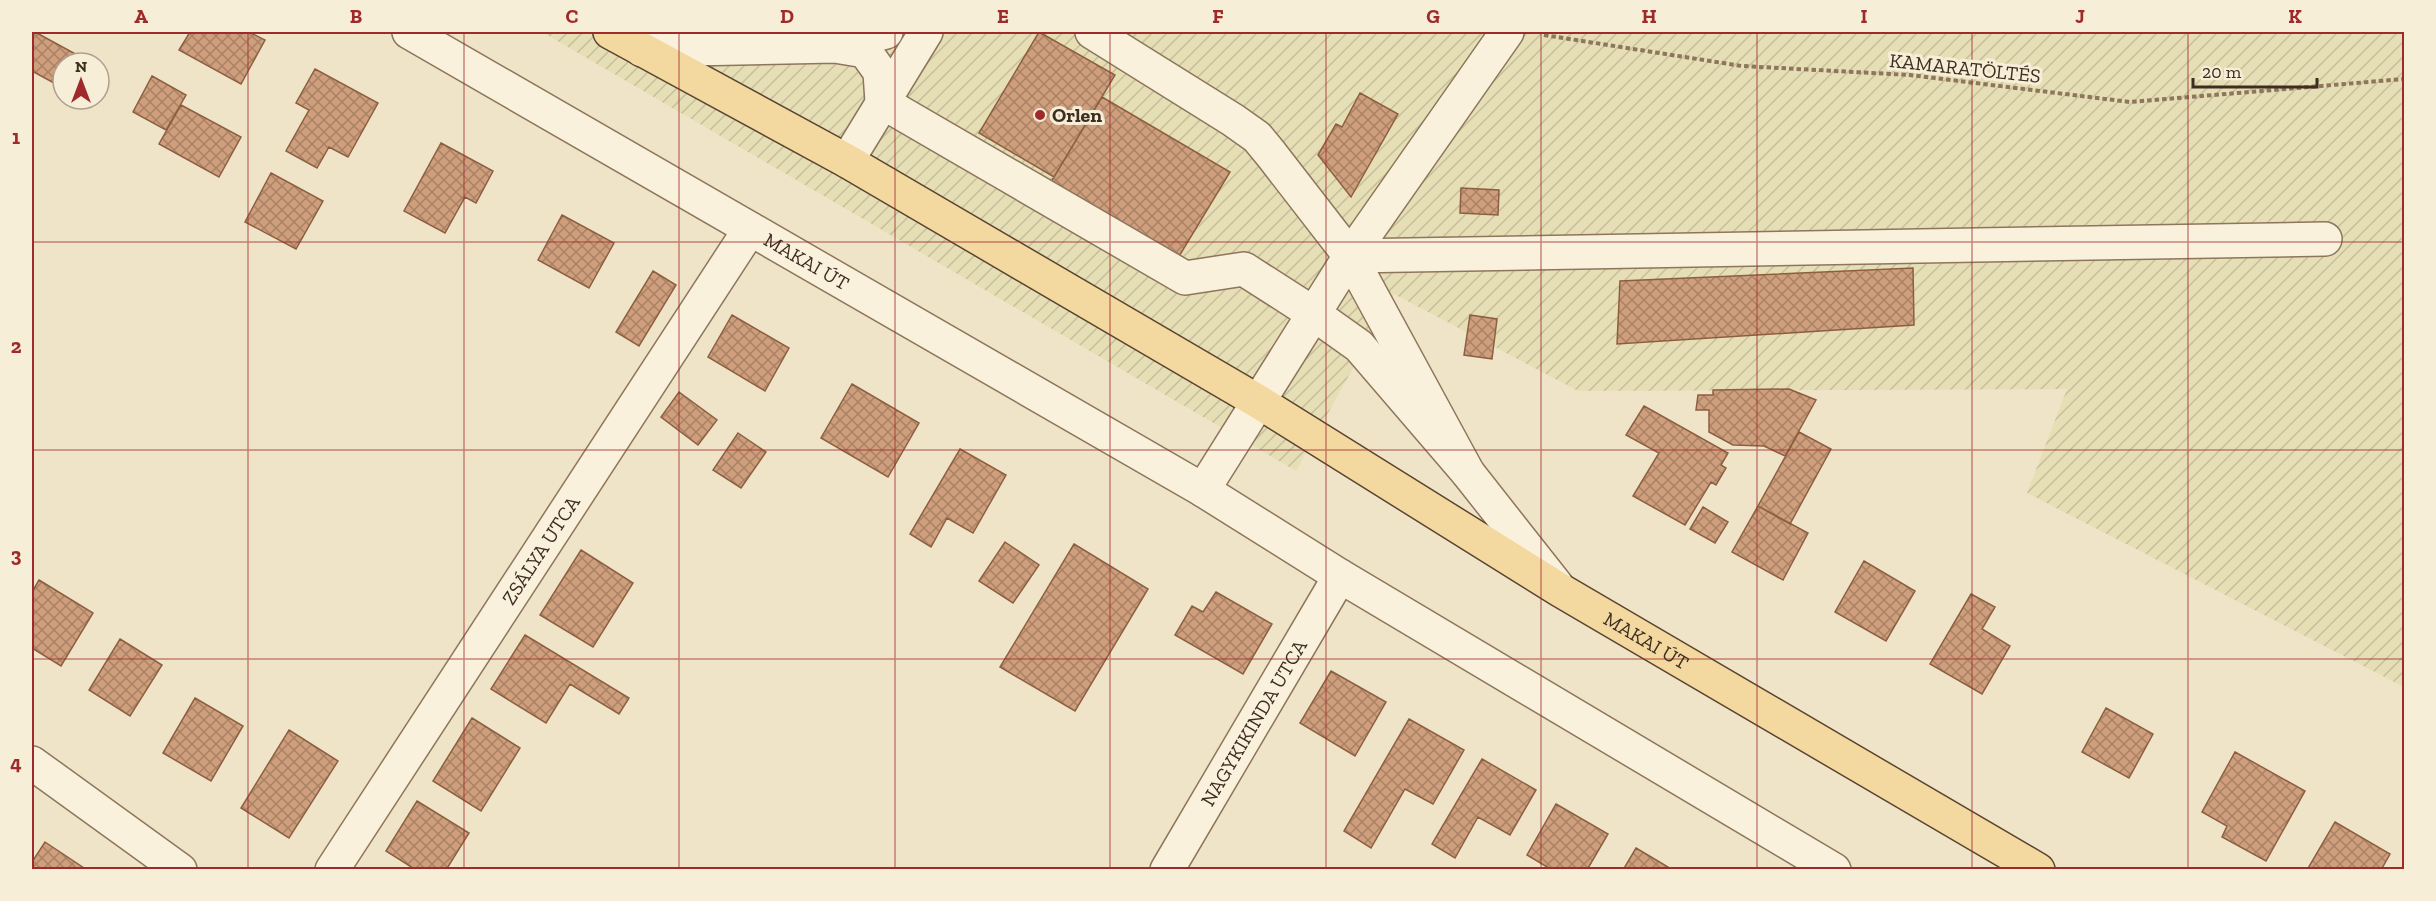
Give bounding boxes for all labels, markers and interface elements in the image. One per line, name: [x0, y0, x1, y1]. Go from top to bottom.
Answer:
text: A: [134, 4, 148, 28]
text: B: [350, 4, 362, 28]
text: C: [566, 4, 579, 28]
text: D: [780, 4, 794, 28]
text: E: [997, 4, 1009, 28]
text: F: [1212, 4, 1224, 28]
text: G: [1426, 4, 1440, 28]
text: H: [1641, 4, 1657, 28]
text: I: [1860, 4, 1868, 28]
text: J: [2075, 4, 2085, 28]
text: K: [2288, 4, 2302, 28]
street label: KAMARATÖLTÉS: [1888, 48, 2042, 88]
north arrow: [51, 51, 111, 111]
scale bar: [2193, 51, 2318, 89]
text: N: [75, 57, 87, 76]
text: 20 m: [2202, 61, 2242, 83]
place label: Orlen: [1052, 103, 1102, 127]
marker: Orlen: [1033, 108, 1047, 122]
text: 1: [12, 125, 20, 149]
street label: MAKAI ÚT: [760, 227, 853, 295]
text: 2: [11, 334, 22, 358]
street label: ZSÁLYA UTCA: [497, 490, 585, 609]
text: 3: [11, 543, 22, 567]
street label: MAKAI ÚT: [1600, 606, 1693, 675]
street label: NAGYKIKINDA UTCA: [1195, 634, 1313, 810]
text: 4: [10, 751, 22, 775]

